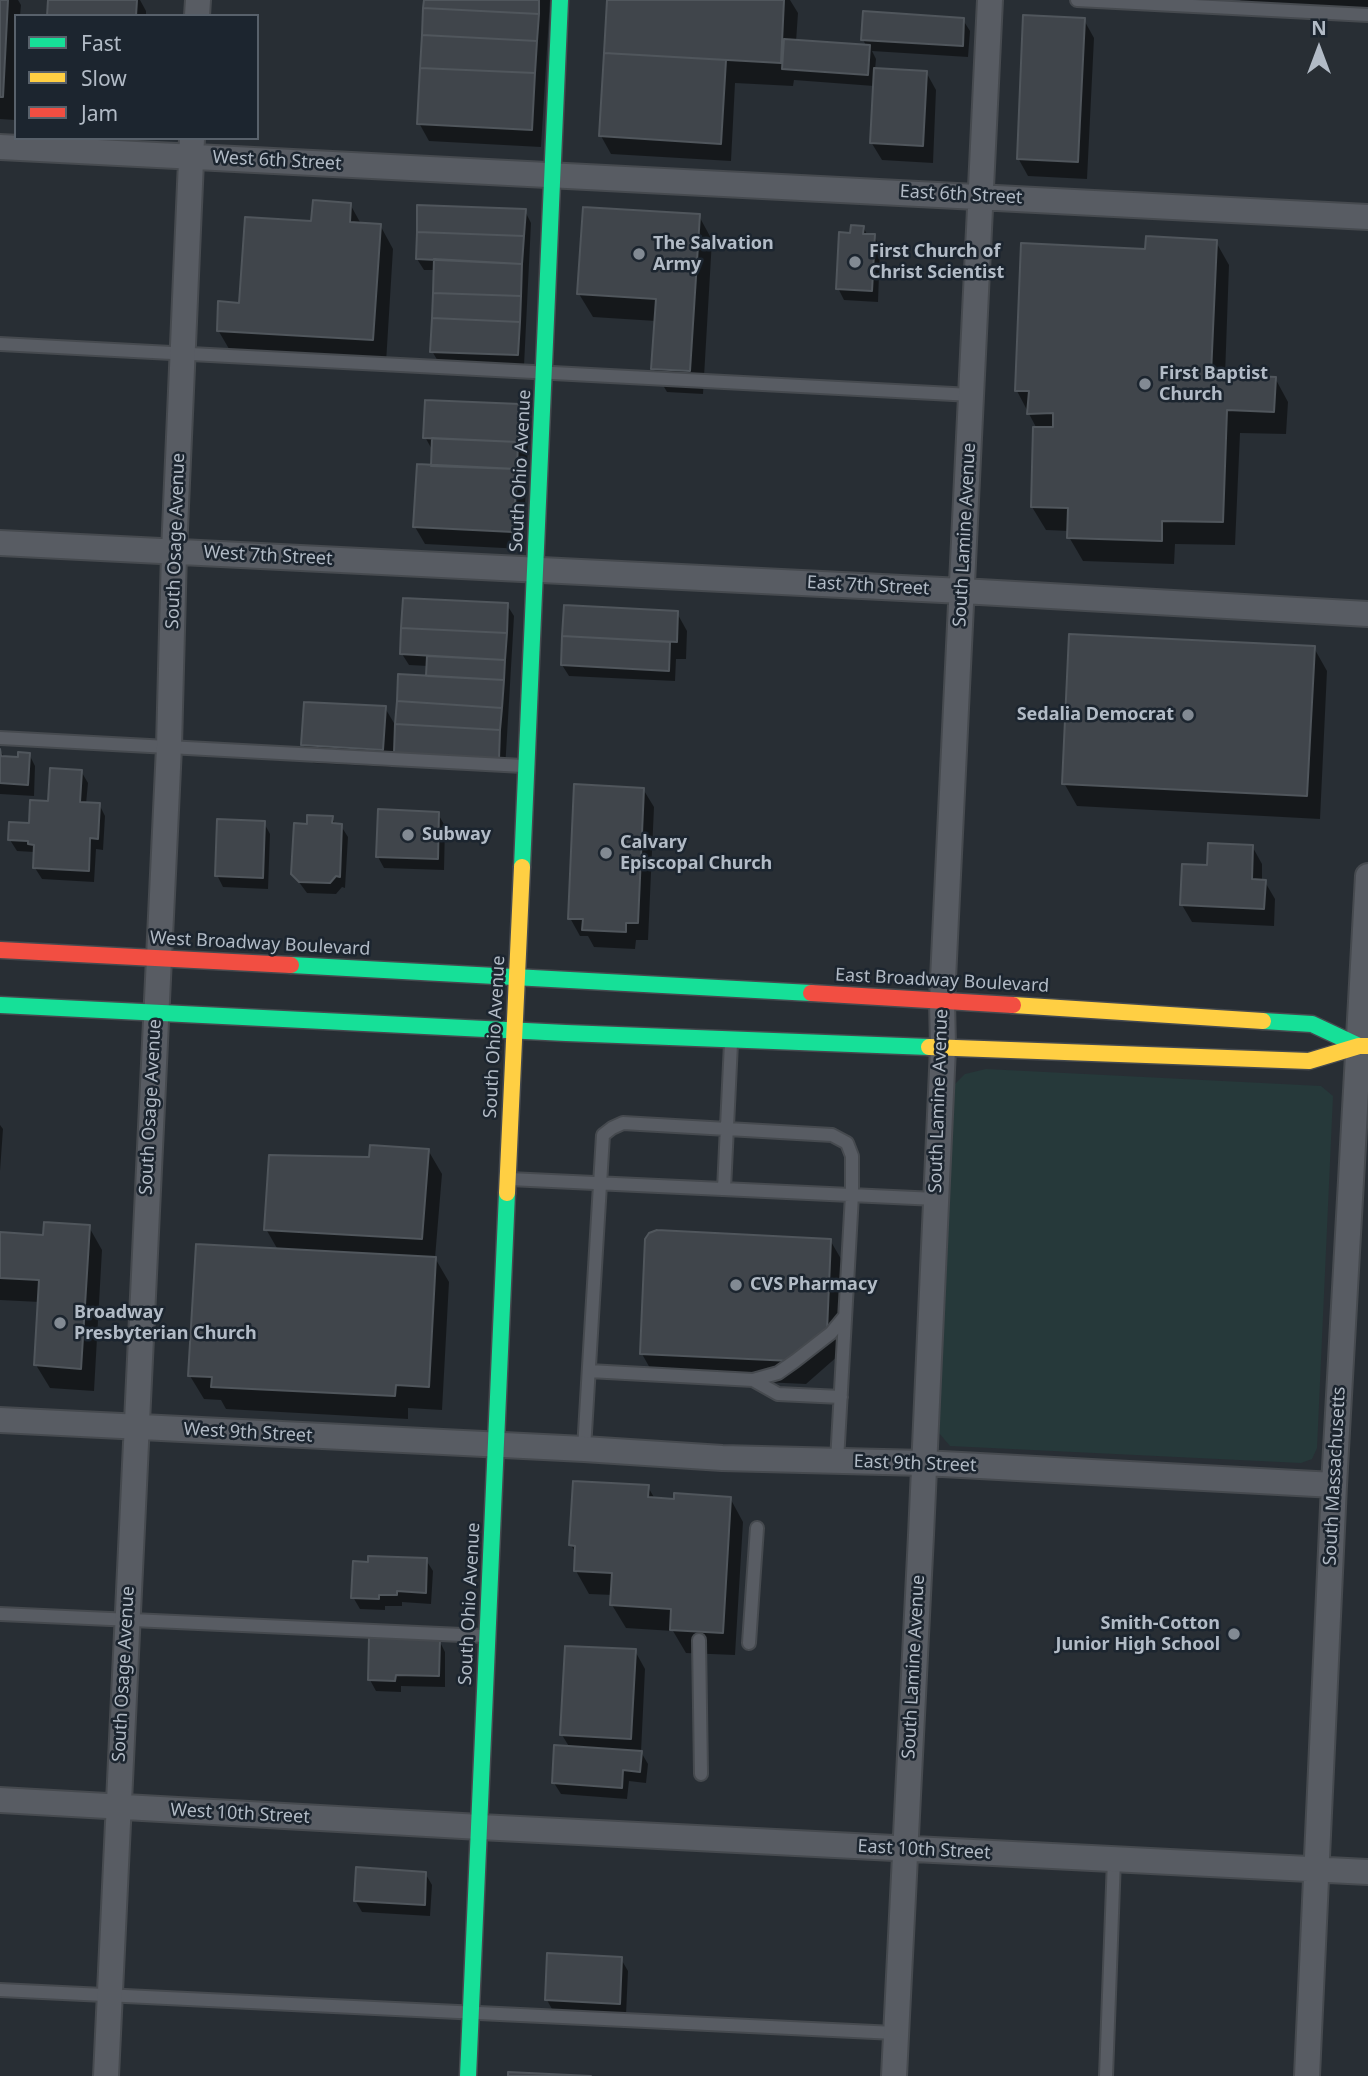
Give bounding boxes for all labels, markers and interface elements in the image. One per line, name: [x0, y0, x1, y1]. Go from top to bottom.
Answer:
legend: [14, 14, 259, 140]
north arrow: [1284, 14, 1354, 84]
text: N: [1311, 15, 1327, 41]
text: Fast: [81, 29, 121, 57]
text: Slow: [81, 64, 127, 92]
text: Jam: [81, 99, 118, 127]
street label: West 6th Street: [212, 147, 342, 175]
street label: East 6th Street: [899, 181, 1023, 209]
place label: The Salvation Army: [653, 233, 774, 276]
place label: First Church of Christ Scientist: [869, 241, 1004, 284]
marker: The Salvation Army: [631, 246, 647, 262]
marker: First Church of Christ Scientist: [847, 254, 863, 270]
place label: First Baptist Church: [1159, 363, 1268, 406]
marker: First Baptist Church: [1137, 376, 1153, 392]
street label: South Ohio Avenue: [506, 389, 536, 553]
street label: South Lamine Avenue: [949, 442, 981, 628]
street label: South Osage Avenue: [162, 453, 190, 629]
street label: West 7th Street: [203, 542, 333, 570]
street label: East 7th Street: [806, 572, 930, 600]
place label: Sedalia Democrat: [1017, 704, 1174, 726]
marker: Sedalia Democrat: [1180, 707, 1196, 723]
place label: Subway: [422, 824, 491, 846]
marker: Subway: [400, 827, 416, 843]
place label: Calvary Episcopal Church: [620, 832, 772, 874]
marker: Calvary Episcopal Church: [598, 845, 614, 861]
street label: West Broadway Boulevard: [149, 927, 371, 961]
street label: South Ohio Avenue: [480, 955, 510, 1119]
street label: East Broadway Boulevard: [834, 965, 1050, 997]
street label: South Lamine Avenue: [925, 1009, 953, 1193]
street label: South Osage Avenue: [136, 1019, 166, 1195]
place label: CVS Pharmacy: [750, 1274, 877, 1296]
marker: CVS Pharmacy: [728, 1277, 744, 1293]
place label: Broadway Presbyterian Church: [74, 1302, 257, 1344]
marker: Broadway Presbyterian Church: [52, 1315, 68, 1331]
street label: South Massachusetts: [1320, 1386, 1350, 1566]
street label: West 9th Street: [183, 1419, 313, 1447]
street label: East 9th Street: [853, 1451, 977, 1477]
street label: South Ohio Avenue: [455, 1522, 485, 1686]
street label: South Lamine Avenue: [898, 1574, 930, 1760]
street label: South Osage Avenue: [109, 1586, 139, 1762]
place label: Smith-Cotton Junior High School: [1056, 1613, 1220, 1656]
marker: Smith-Cotton Junior High School: [1226, 1626, 1242, 1642]
street label: West 10th Street: [170, 1800, 310, 1828]
street label: East 10th Street: [857, 1836, 991, 1864]

